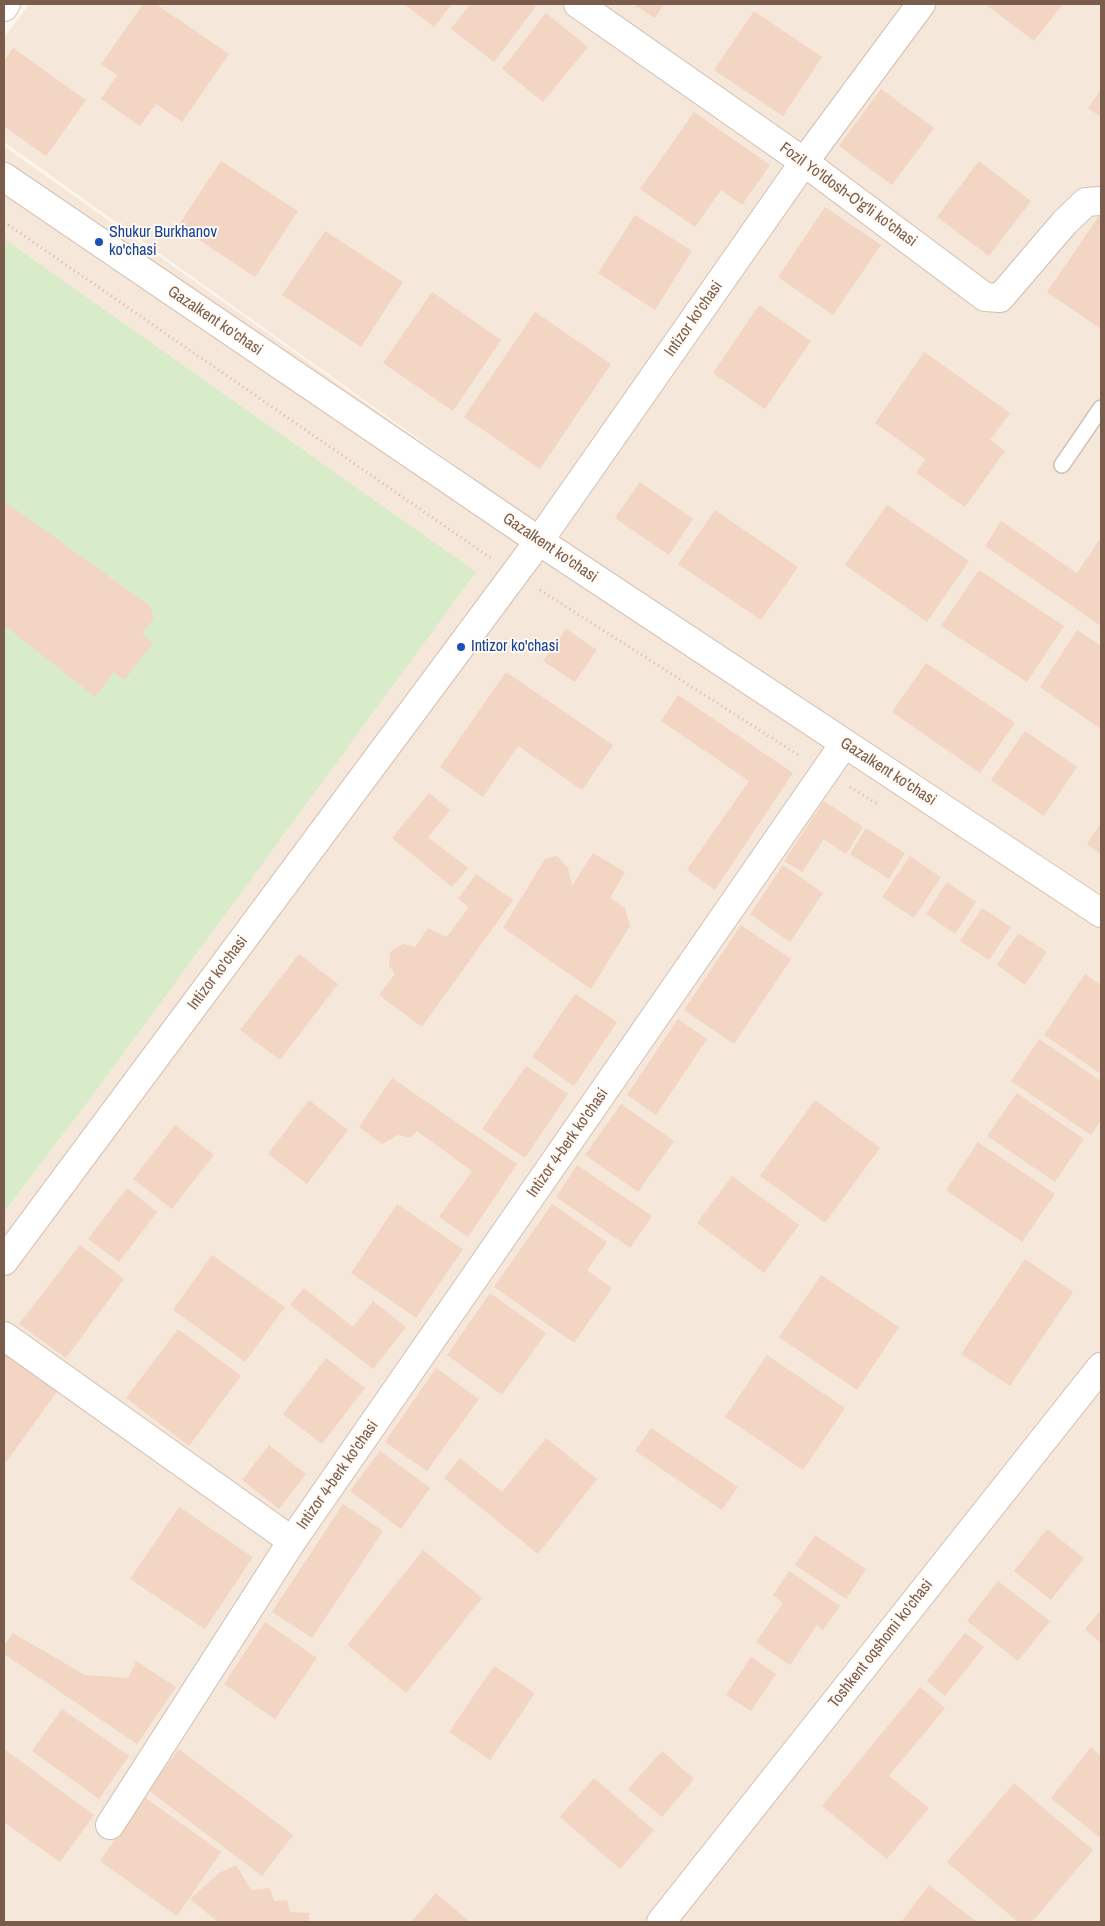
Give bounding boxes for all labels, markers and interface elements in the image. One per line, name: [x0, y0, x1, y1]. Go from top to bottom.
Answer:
street label: Fozil Yo'ldosh-O'g'li ko'chasi: [776, 139, 920, 251]
place label: Shukur Burkhanov ko'chasi: [109, 223, 217, 261]
marker: Shukur Burkhanov ko'chasi: [93, 236, 105, 248]
street label: Intizor ko'chasi: [661, 278, 727, 360]
street label: Gazalkent ko'chasi: [164, 282, 266, 360]
street label: Gazalkent ko'chasi: [499, 509, 601, 587]
place label: Intizor ko'chasi: [471, 637, 559, 657]
marker: Intizor ko'chasi: [455, 641, 467, 653]
street label: Gazalkent ko'chasi: [836, 734, 940, 810]
street label: Intizor ko'chasi: [184, 932, 252, 1014]
street label: Intizor 4-berk ko'chasi: [523, 1085, 613, 1201]
street label: Intizor 4-berk ko'chasi: [293, 1417, 383, 1533]
street label: Toshkent oqshomi ko'chasi: [825, 1576, 937, 1712]

